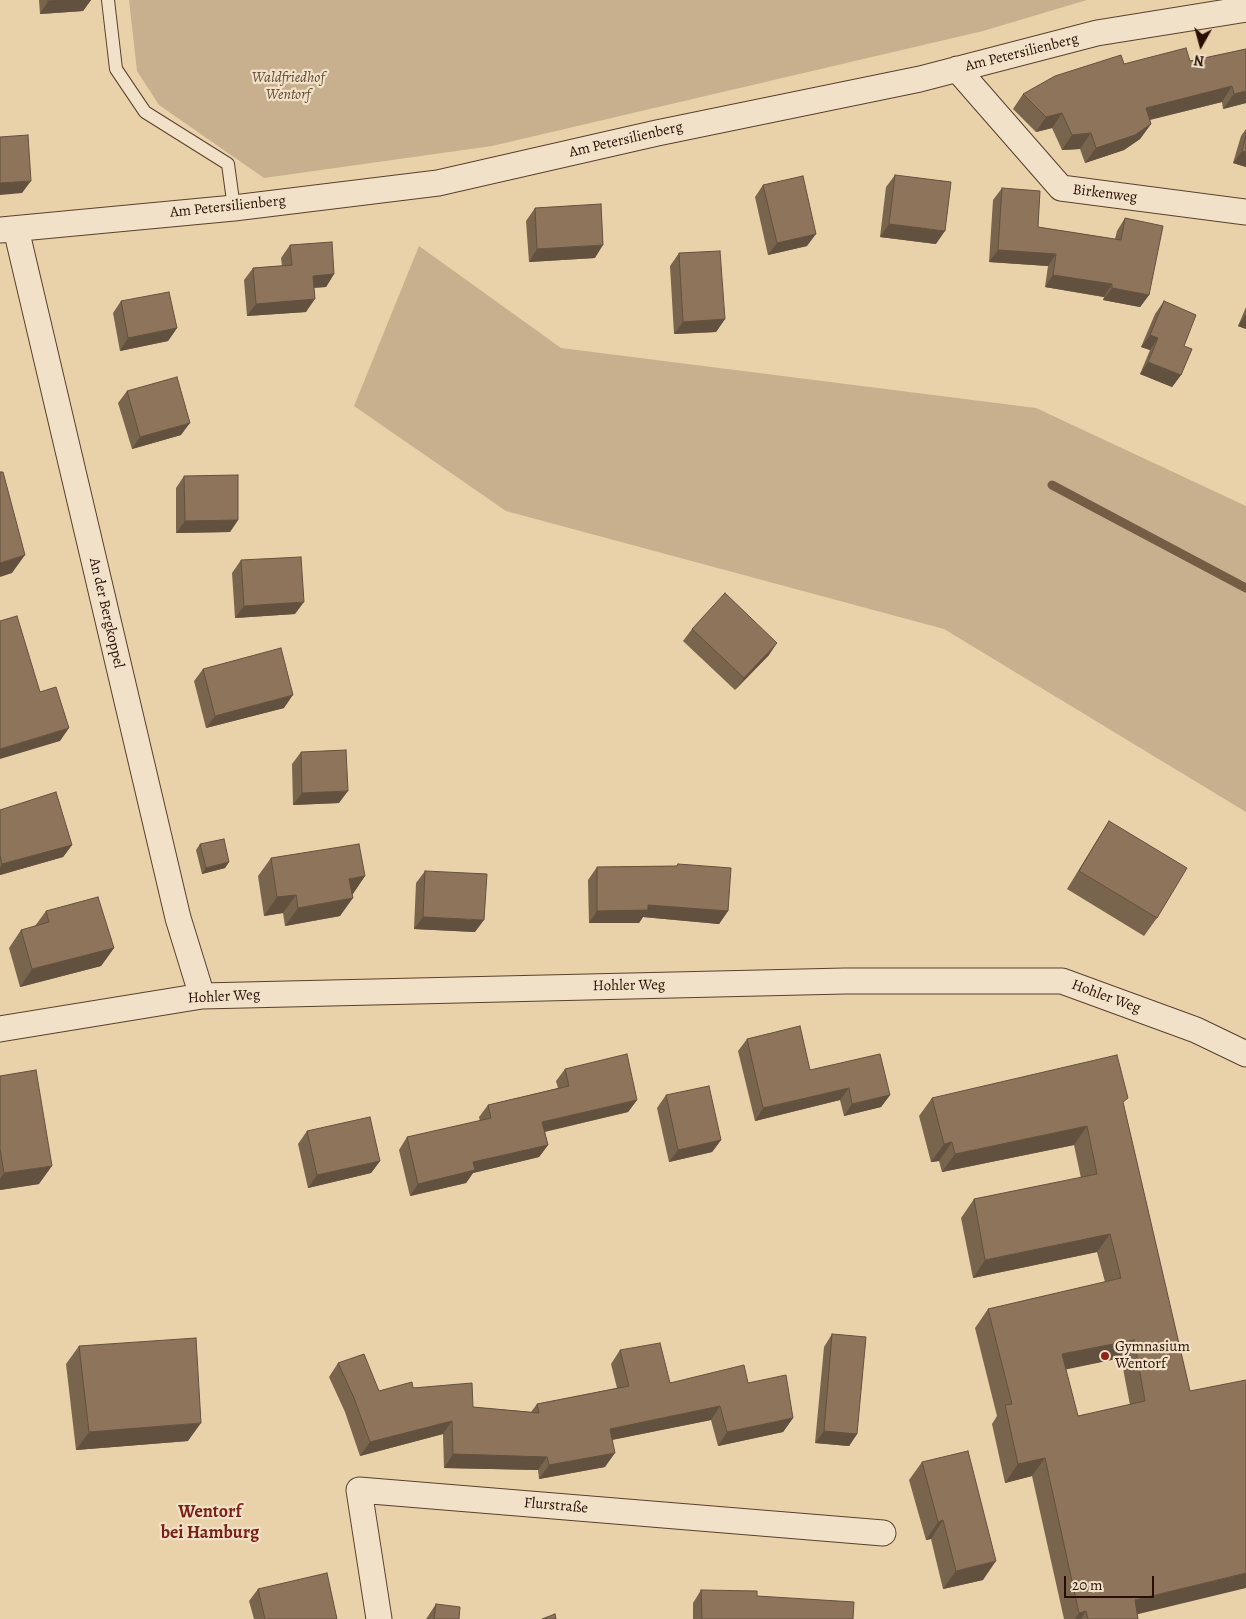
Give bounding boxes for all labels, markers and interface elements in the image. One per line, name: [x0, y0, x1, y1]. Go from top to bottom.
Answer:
north arrow: [1176, 20, 1226, 70]
street label: Am Petersilienberg: [963, 30, 1081, 76]
text: N: [1193, 50, 1205, 70]
park label: Waldfriedhof Wentorf: [252, 69, 324, 104]
street label: Am Petersilienberg: [567, 118, 685, 162]
street label: Birkenweg: [1072, 181, 1138, 207]
street label: Am Petersilienberg: [169, 192, 287, 222]
street label: An der Bergkoppel: [85, 556, 127, 670]
street label: Hohler Weg: [593, 976, 665, 996]
street label: Hohler Weg: [1069, 976, 1143, 1018]
street label: Hohler Weg: [187, 986, 261, 1008]
place label: Gymnasium Wentorf: [1115, 1338, 1190, 1373]
marker: Gymnasium Wentorf: [1099, 1350, 1111, 1362]
street label: Flurstraße: [523, 1494, 589, 1518]
district label: Wentorf bei Hamburg: [161, 1502, 259, 1545]
scale bar: [1066, 1566, 1156, 1598]
text: 20 m: [1072, 1575, 1103, 1595]

